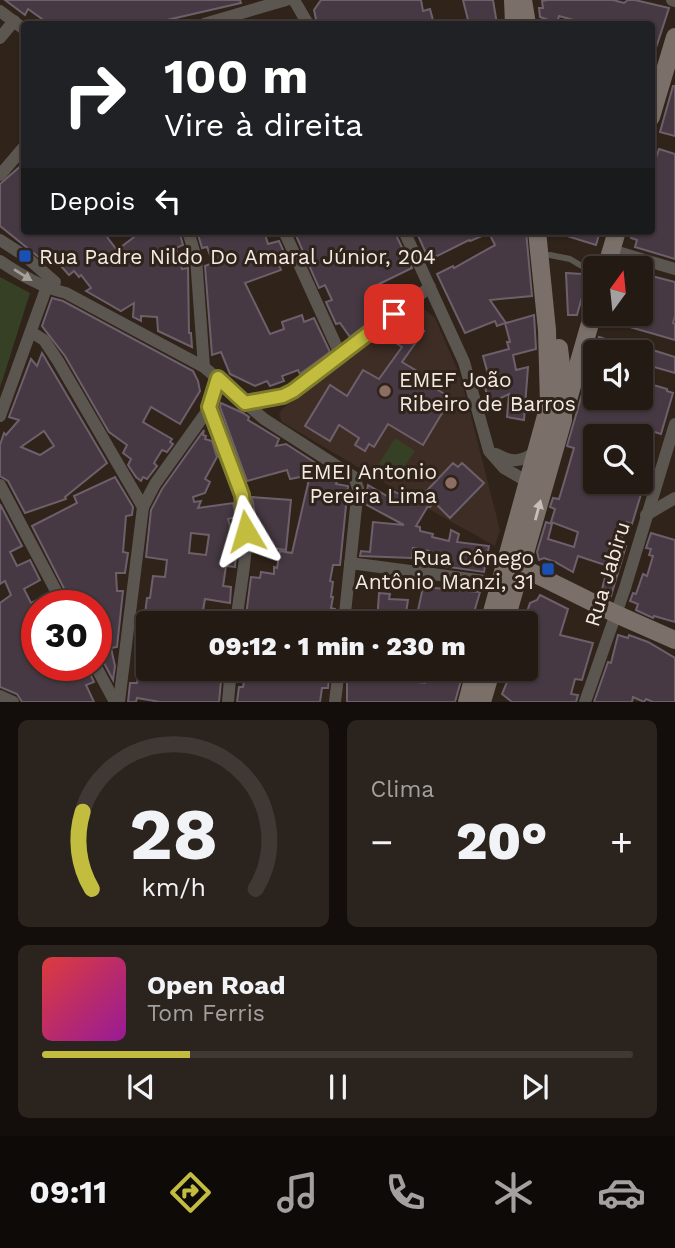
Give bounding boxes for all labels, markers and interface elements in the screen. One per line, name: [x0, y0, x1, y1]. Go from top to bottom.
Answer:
text: 100 m: [164, 47, 308, 105]
icon: right: [49, 49, 140, 140]
text: Vire à direita: [164, 106, 363, 144]
icon: left: [149, 182, 187, 220]
text: Depois: [49, 186, 135, 216]
place label: Rua Padre Nildo Do Amaral Júnior, 204: [39, 244, 436, 269]
marker: Rua Padre Nildo Do Amaral Júnior, 204: [17, 248, 33, 264]
north arrow: [583, 256, 653, 326]
map controls: [583, 256, 653, 494]
one-way arrow: [13, 269, 32, 282]
pin: [364, 284, 424, 344]
icon: arrive: [375, 295, 413, 333]
button: sound: [583, 340, 653, 410]
place label: EMEF João Ribeiro de Barros: [399, 367, 576, 416]
marker: EMEF João Ribeiro de Barros: [377, 383, 393, 399]
button: search: [583, 424, 653, 494]
place label: EMEI Antonio Pereira Lima: [300, 459, 437, 508]
marker: EMEI Antonio Pereira Lima: [443, 475, 459, 491]
position arrow: [209, 494, 283, 568]
one-way arrow: [533, 500, 543, 521]
street label: Rua Jabiru: [579, 518, 635, 630]
place label: Rua Cônego Antônio Manzi, 31: [355, 545, 534, 594]
marker: Rua Cônego Antônio Manzi, 31: [540, 561, 556, 577]
speed limit sign: 30: [21, 590, 112, 681]
text: 09:12 · 1 min · 230 m: [208, 631, 466, 661]
text: Clima: [371, 776, 434, 803]
text: 28: [129, 792, 218, 878]
text: 20°: [456, 811, 548, 872]
text: −: [371, 820, 393, 864]
text: +: [610, 820, 633, 864]
text: km/h: [141, 873, 205, 902]
text: Open Road: [147, 970, 285, 1000]
text: Tom Ferris: [147, 1000, 265, 1027]
icon: previous: [122, 1068, 160, 1106]
icon: pause: [319, 1068, 357, 1106]
icon: next: [516, 1068, 554, 1106]
icon: directions: [166, 1168, 215, 1217]
icon: music: [273, 1168, 322, 1217]
icon: phone: [381, 1168, 430, 1217]
icon: climate: [489, 1168, 538, 1217]
icon: car: [597, 1168, 646, 1217]
text: 09:11: [29, 1173, 107, 1211]

